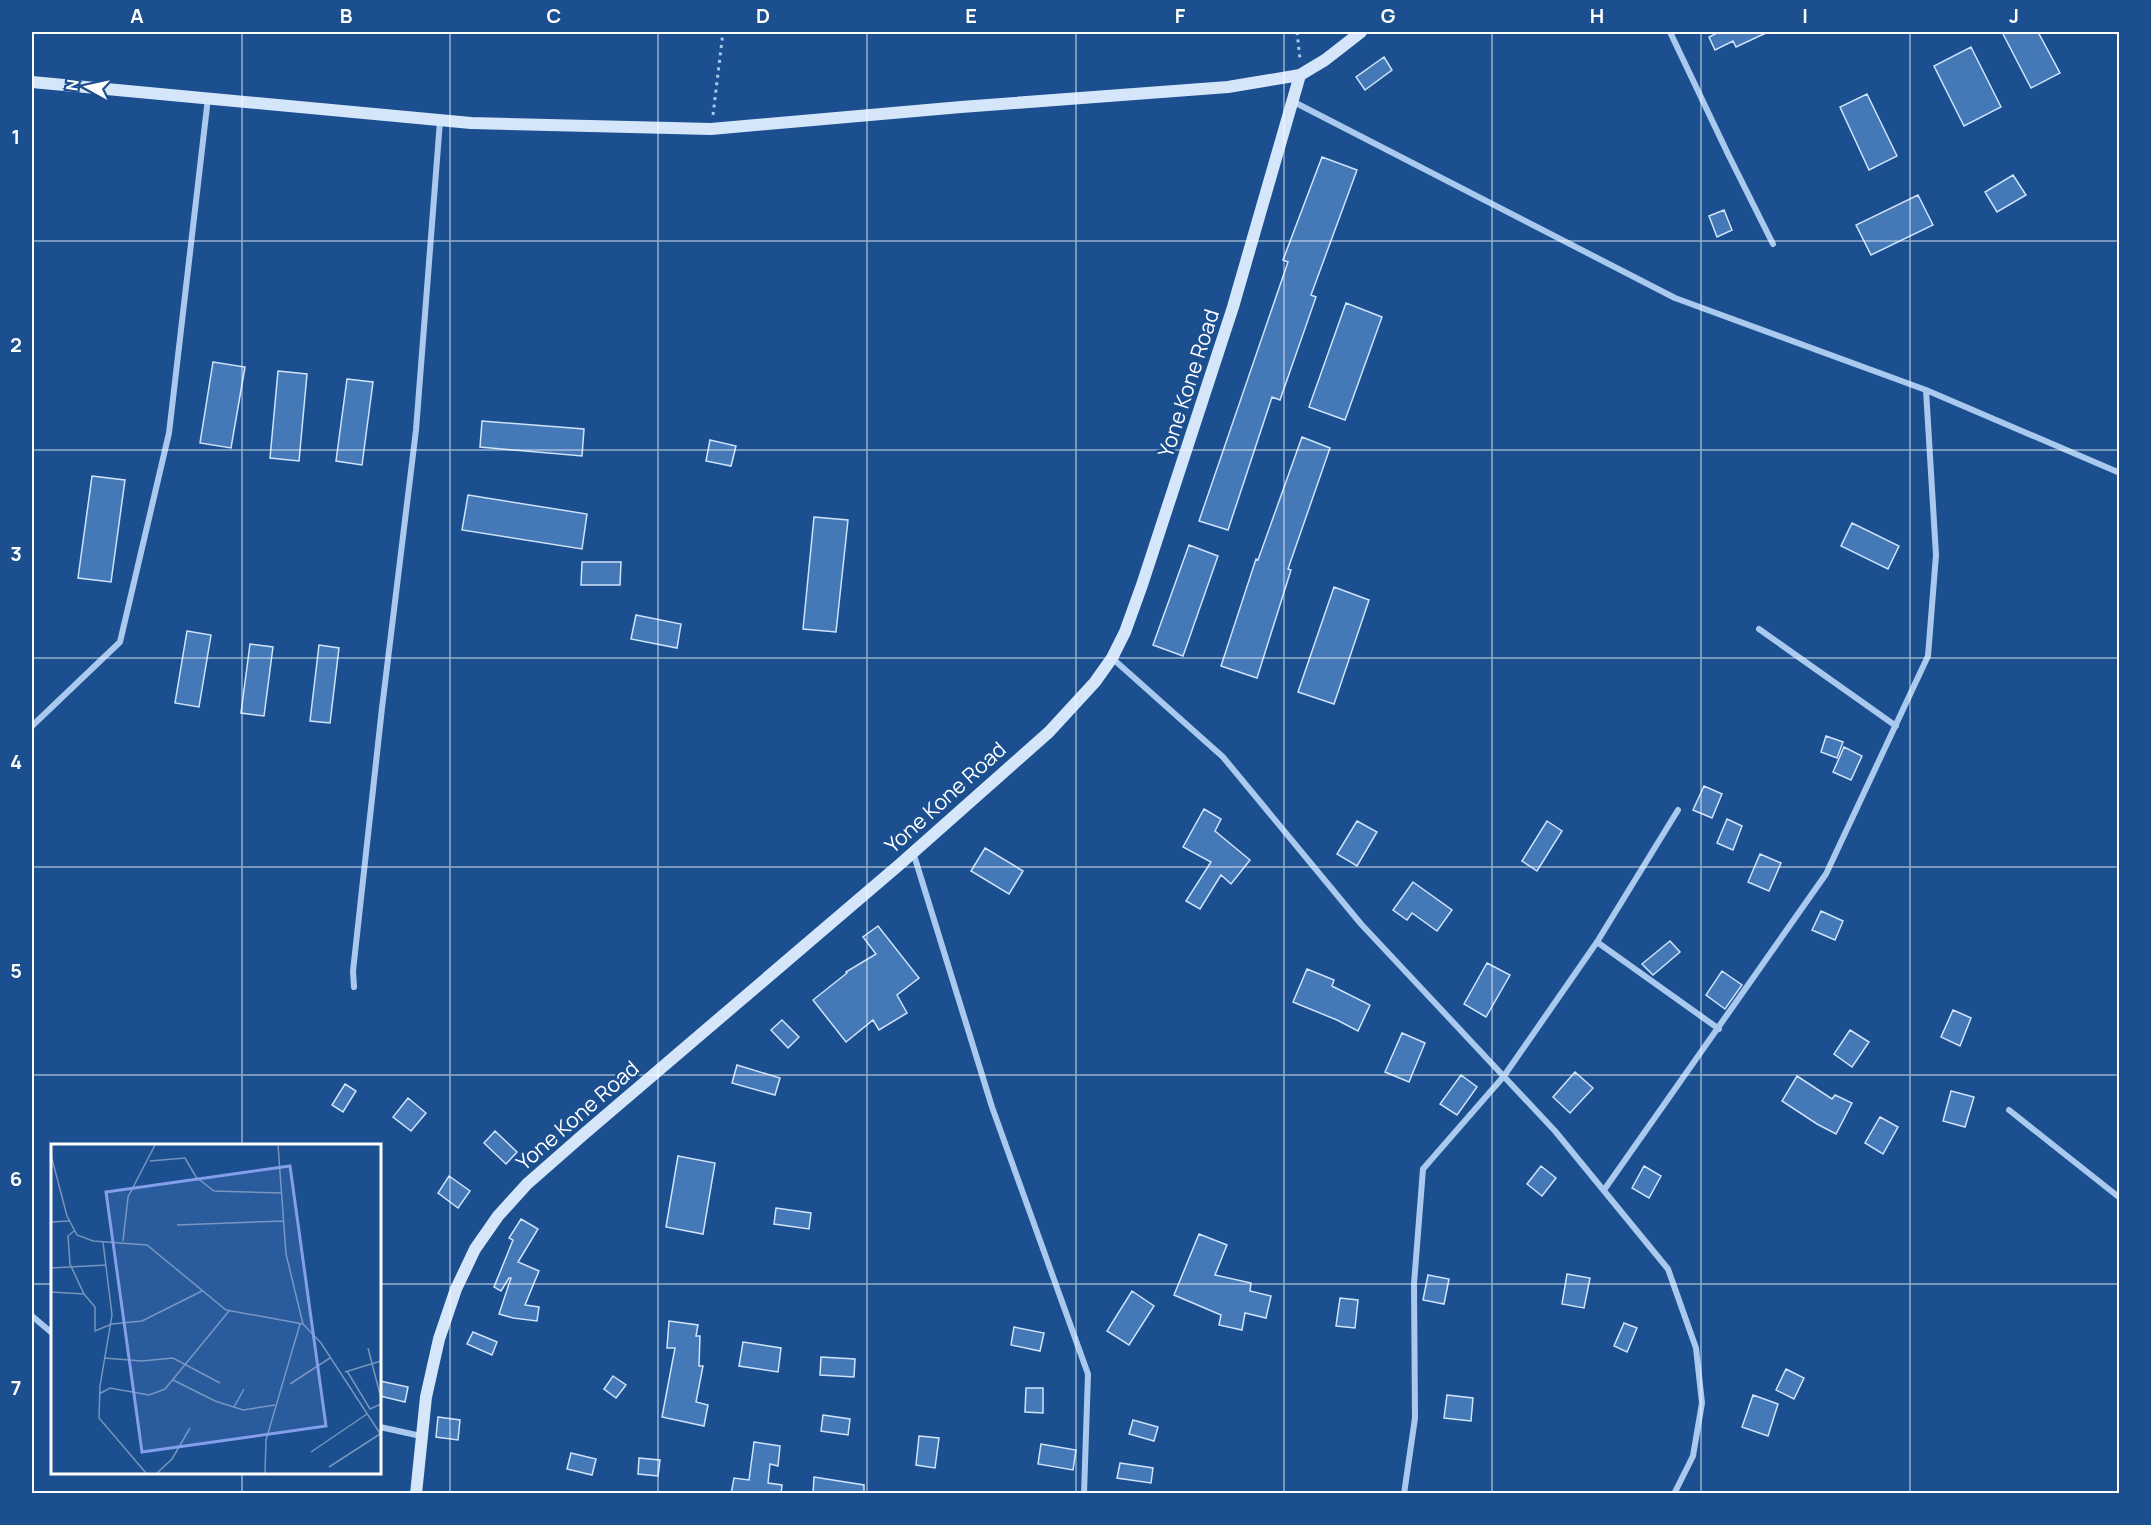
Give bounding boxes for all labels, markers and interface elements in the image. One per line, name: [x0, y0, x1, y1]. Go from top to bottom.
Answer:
text: A: [130, 2, 144, 29]
text: B: [340, 2, 353, 29]
text: C: [547, 2, 561, 29]
text: D: [756, 2, 770, 29]
text: E: [965, 2, 977, 29]
text: F: [1175, 2, 1186, 29]
text: G: [1381, 2, 1396, 29]
text: H: [1590, 2, 1604, 29]
text: I: [1802, 2, 1808, 29]
text: J: [2009, 2, 2019, 29]
north arrow: [57, 57, 117, 117]
text: N: [60, 78, 84, 92]
text: 1: [12, 123, 20, 150]
street label: Yone Kone Road: [1151, 305, 1225, 461]
text: 2: [10, 331, 22, 358]
text: 3: [10, 540, 22, 567]
street label: Yone Kone Road: [878, 735, 1012, 859]
text: 4: [10, 748, 22, 775]
text: 5: [10, 957, 22, 984]
street label: Yone Kone Road: [510, 1054, 644, 1176]
inset map: [51, 1144, 381, 1474]
text: 6: [10, 1165, 22, 1192]
text: 7: [11, 1374, 21, 1401]

